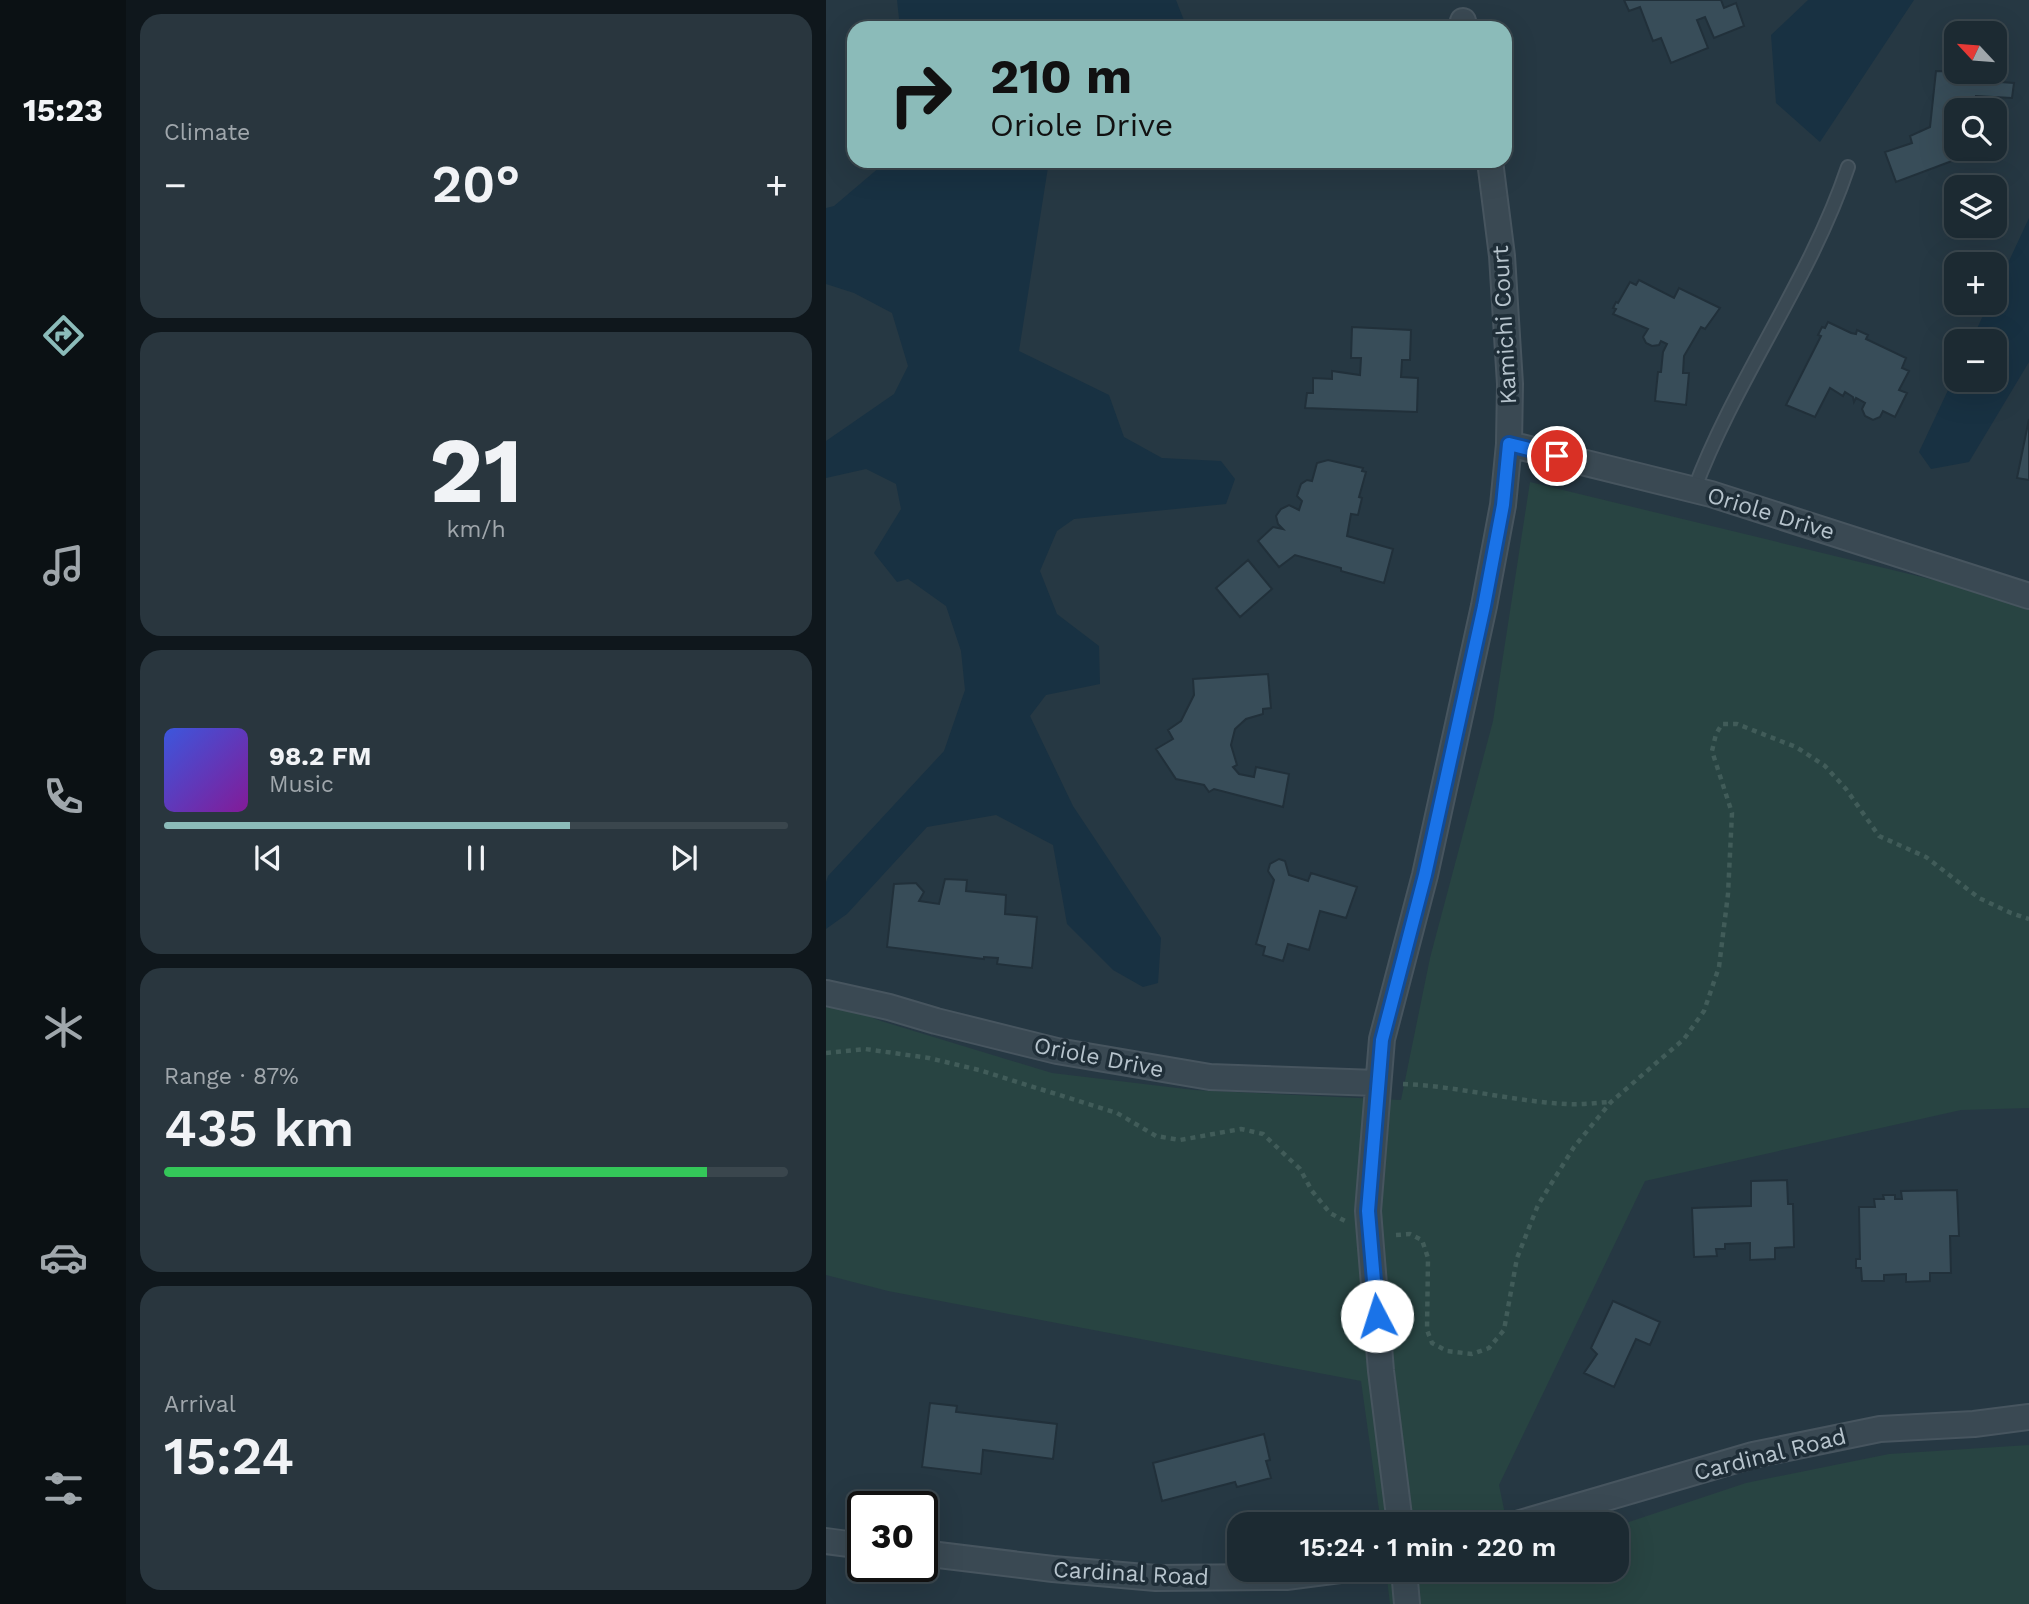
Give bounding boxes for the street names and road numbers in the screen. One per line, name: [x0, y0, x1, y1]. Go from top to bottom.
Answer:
street label: Kamichi Court: [1487, 245, 1522, 405]
street label: Oriole Drive: [1704, 481, 1838, 546]
street label: Oriole Drive: [1032, 1032, 1166, 1083]
street label: Cardinal Road: [1691, 1423, 1849, 1486]
street label: Cardinal Road: [1052, 1556, 1209, 1591]

